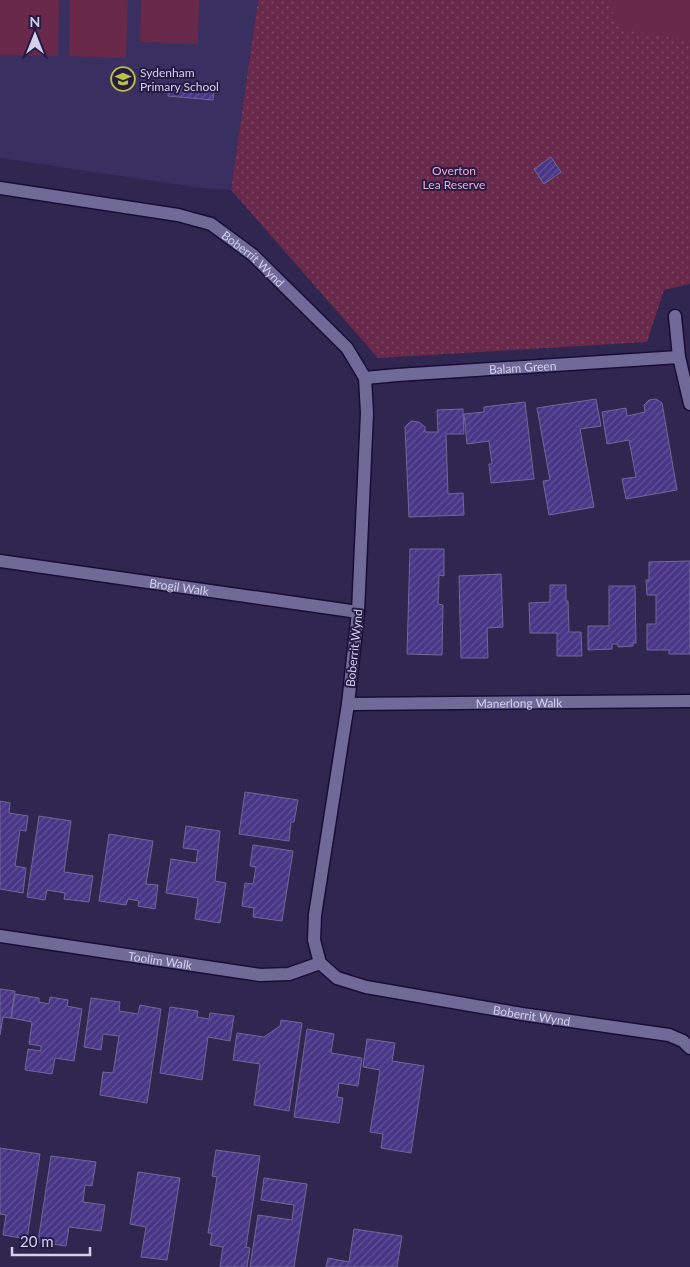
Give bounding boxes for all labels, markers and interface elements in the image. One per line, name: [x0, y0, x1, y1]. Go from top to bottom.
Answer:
north arrow: [10, 10, 60, 60]
text: N: [30, 13, 40, 30]
place label: Sydenham Primary School: [140, 65, 219, 94]
school or university icon: Sydenham Primary School: [110, 66, 136, 92]
park label: Overton Lea Reserve: [423, 163, 485, 192]
street label: Boberrit Wynd: [219, 227, 288, 290]
street label: Balam Green: [488, 357, 557, 377]
street label: Brogil Walk: [148, 575, 211, 598]
street label: Boberrit Wynd: [342, 608, 366, 688]
street label: Manerlong Walk: [476, 695, 563, 710]
street label: Toolim Walk: [127, 948, 194, 972]
street label: Boberrit Wynd: [492, 1002, 572, 1028]
scale bar: [12, 1224, 90, 1256]
text: 20 m: [20, 1232, 54, 1250]

